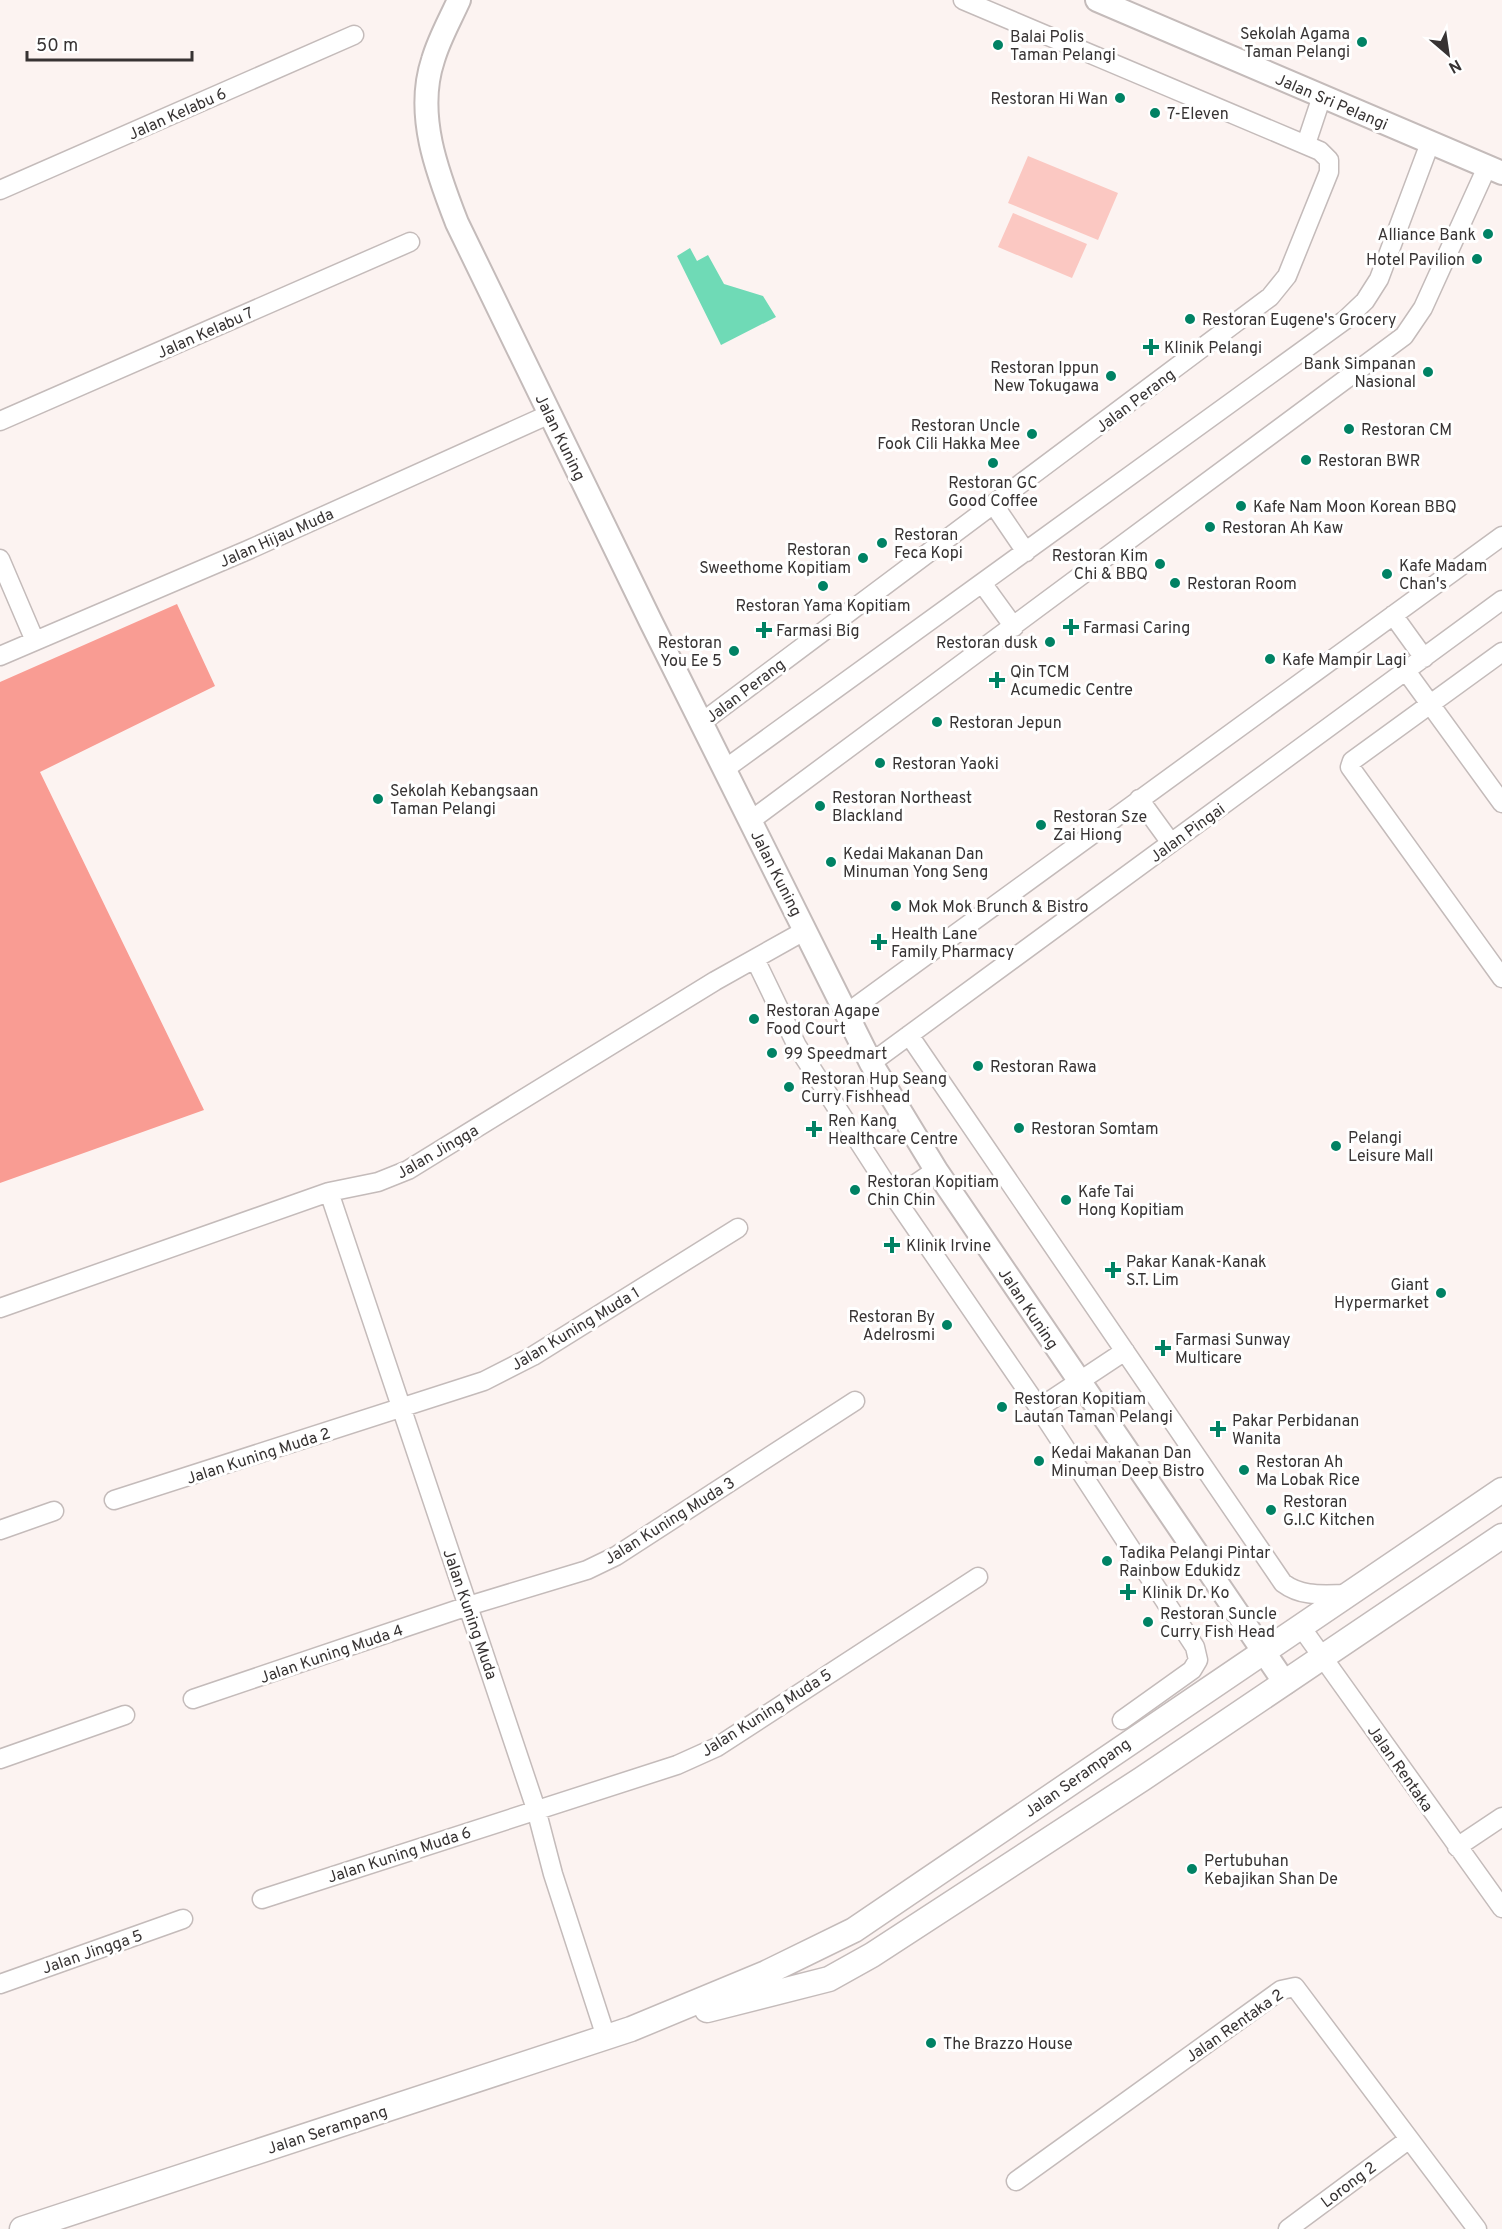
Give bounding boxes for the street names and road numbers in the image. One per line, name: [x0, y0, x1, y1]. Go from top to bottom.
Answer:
street label: Jalan Sri Pelangi: [1272, 70, 1390, 136]
street label: Jalan Kelabu 6: [126, 84, 230, 145]
street label: Jalan Kelabu 7: [154, 304, 257, 364]
street label: Jalan Perang: [1092, 365, 1180, 438]
street label: Jalan Kuning: [530, 391, 589, 484]
street label: Jalan Hijau Muda: [217, 505, 337, 573]
street label: Jalan Perang: [702, 655, 790, 728]
street label: Jalan Pingai: [1147, 800, 1230, 867]
street label: Jalan Kuning: [745, 828, 805, 920]
street label: Jalan Jingga: [393, 1121, 483, 1184]
street label: Jalan Kuning: [993, 1265, 1062, 1354]
street label: Jalan Kuning Muda 1: [508, 1283, 644, 1376]
street label: Jalan Kuning Muda 2: [184, 1424, 333, 1490]
street label: Jalan Kuning Muda 3: [601, 1473, 739, 1570]
street label: Jalan Kuning Muda: [437, 1547, 501, 1682]
street label: Jalan Kuning Muda 4: [257, 1621, 406, 1689]
street label: Jalan Kuning Muda 5: [698, 1665, 836, 1762]
street label: Jalan Rentaka: [1362, 1722, 1437, 1816]
street label: Jalan Serampang: [1021, 1735, 1135, 1823]
street label: Jalan Kuning Muda 6: [325, 1823, 474, 1889]
street label: Jalan Jingga 5: [40, 1926, 146, 1979]
street label: Jalan Rentaka 2: [1182, 1985, 1288, 2068]
street label: Jalan Serampang: [265, 2102, 390, 2160]
street label: Lorong 2: [1318, 2158, 1381, 2213]

